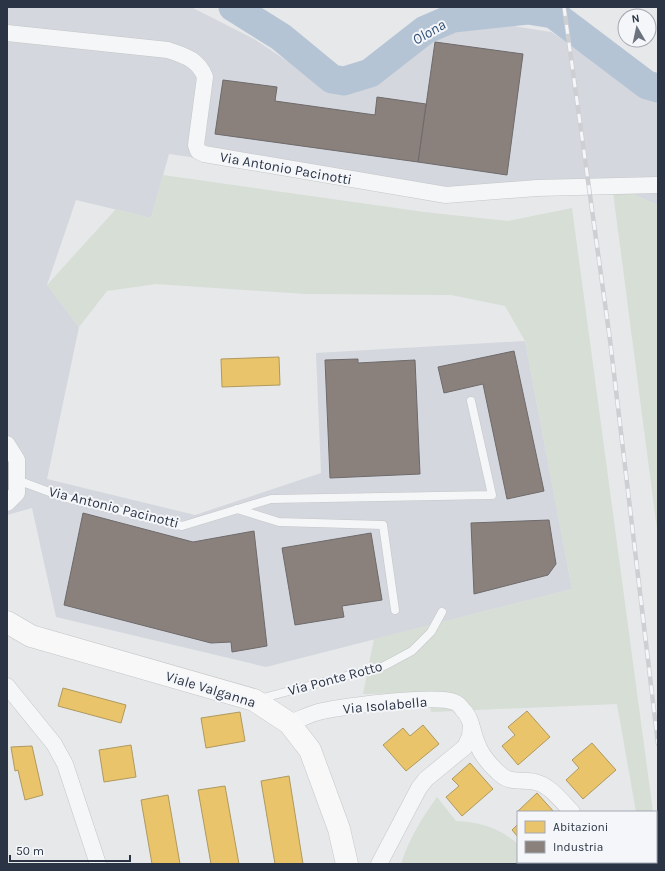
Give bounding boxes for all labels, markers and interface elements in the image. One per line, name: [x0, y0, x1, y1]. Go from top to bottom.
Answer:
north arrow: [617, 8, 657, 48]
text: N: [631, 12, 640, 26]
water label: Olona: [409, 15, 449, 49]
street label: Via Antonio Pacinotti: [219, 149, 353, 188]
street label: Via Antonio Pacinotti: [47, 483, 181, 532]
street label: Via Ponte Rotto: [286, 658, 384, 699]
street label: Viale Valganna: [164, 668, 258, 711]
street label: Via Isolabella: [342, 693, 428, 718]
legend: [517, 811, 657, 863]
text: Abitazioni: [553, 820, 608, 834]
scale bar: [10, 837, 130, 863]
text: Industria: [553, 840, 603, 854]
text: 50 m: [16, 844, 44, 858]

